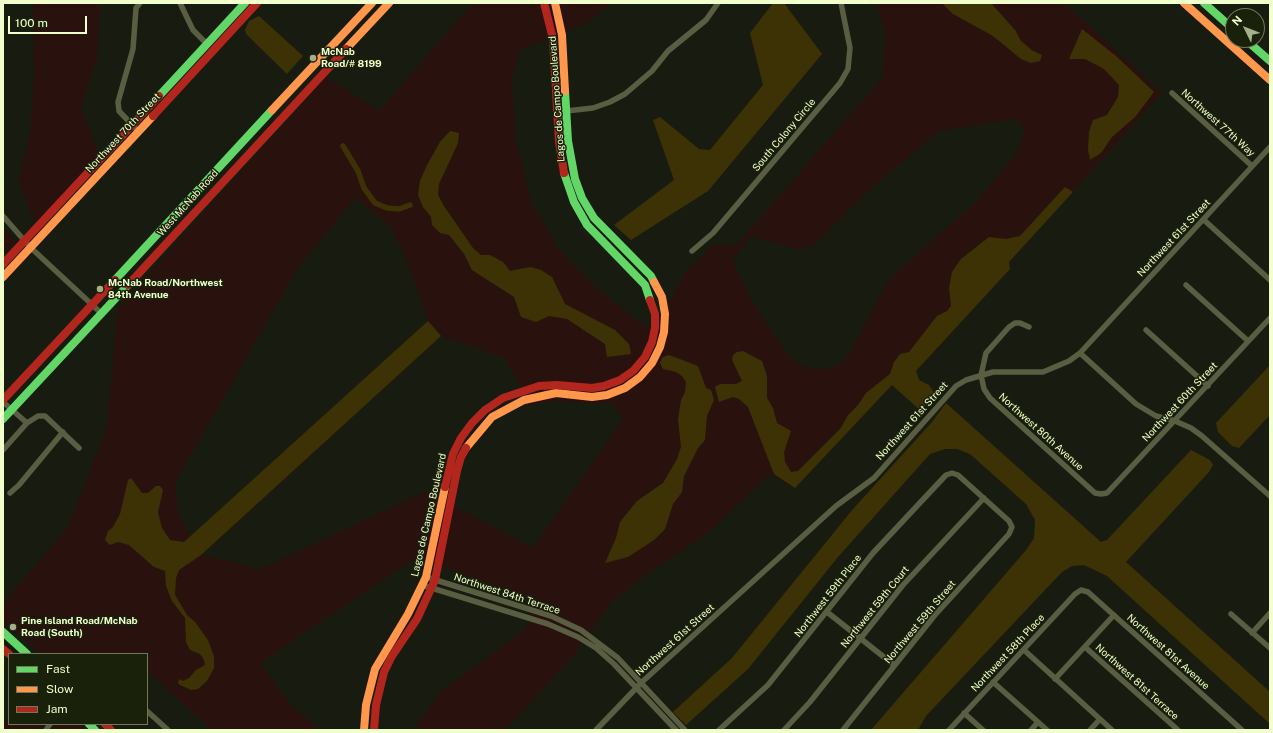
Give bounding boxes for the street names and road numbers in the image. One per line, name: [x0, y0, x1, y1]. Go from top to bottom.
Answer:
street label: Lagos de Campo Boulevard: [547, 36, 567, 162]
street label: Northwest 77th Way: [1179, 87, 1257, 159]
street label: Northwest 70th Street: [83, 91, 163, 175]
street label: South Colony Circle: [750, 96, 818, 174]
street label: West McNab Road: [155, 167, 221, 239]
street label: Northwest 61st Street: [1135, 197, 1213, 279]
street label: Northwest 60th Street: [1140, 360, 1220, 444]
street label: Northwest 61st Street: [874, 379, 950, 463]
street label: Northwest 80th Avenue: [996, 391, 1086, 473]
street label: Lagos de Campo Boulevard: [409, 452, 449, 578]
street label: Northwest 59th Place: [792, 552, 864, 640]
street label: Northwest 59th Court: [838, 564, 912, 650]
street label: Northwest 84th Terrace: [452, 571, 562, 617]
street label: Northwest 59th Street: [882, 578, 958, 666]
street label: Northwest 61st Street: [633, 602, 717, 678]
street label: Northwest 58th Place: [969, 612, 1047, 694]
street label: Northwest 81st Avenue: [1124, 612, 1212, 692]
street label: Northwest 81st Terrace: [1093, 641, 1181, 723]

